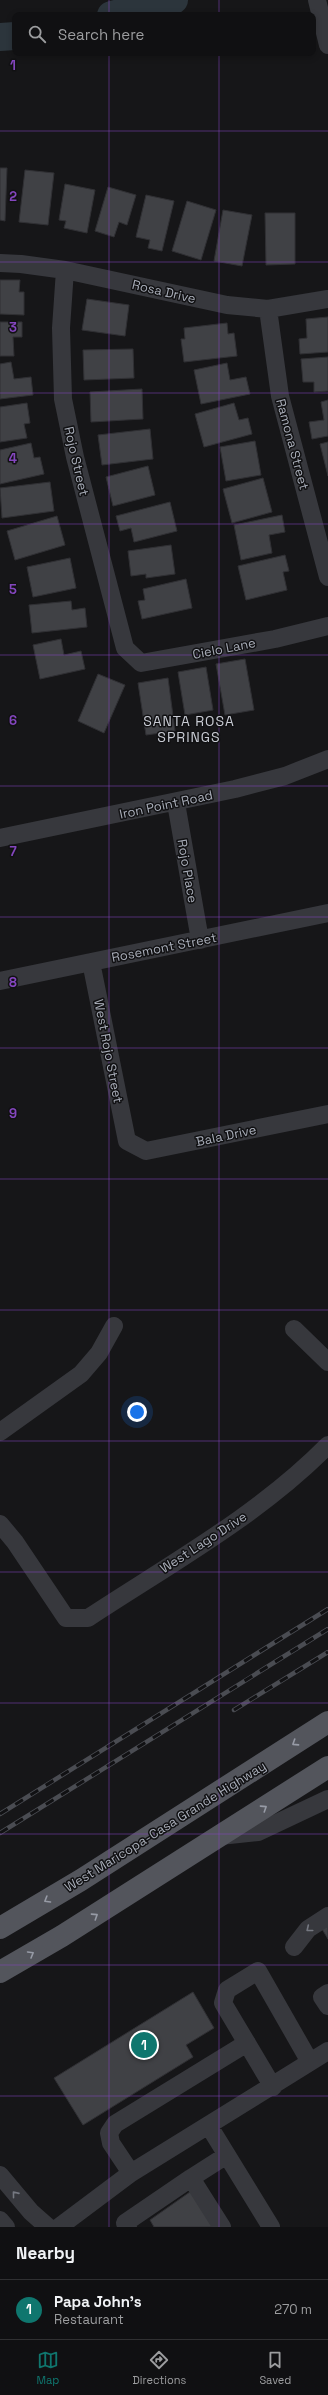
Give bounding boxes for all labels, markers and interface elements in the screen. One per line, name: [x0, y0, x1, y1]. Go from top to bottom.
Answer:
search box: [12, 12, 316, 56]
icon: search: [26, 23, 48, 45]
text: Search here: [58, 25, 144, 44]
text: 1: [10, 57, 16, 74]
text: 2: [9, 188, 17, 205]
street label: Rosa Drive: [130, 276, 197, 307]
text: 3: [9, 319, 17, 336]
street label: Ramona Street: [272, 397, 313, 491]
street label: Rojo Street: [60, 425, 93, 497]
text: 4: [9, 450, 17, 467]
text: 5: [9, 581, 17, 598]
street label: Cielo Lane: [191, 634, 257, 663]
text: 6: [9, 712, 17, 729]
district label: SANTA ROSA SPRINGS: [143, 712, 235, 746]
street label: Iron Point Road: [118, 786, 214, 823]
street label: Rojo Place: [174, 838, 201, 904]
text: 7: [9, 843, 17, 860]
street label: Rosemont Street: [110, 929, 218, 966]
text: 8: [9, 974, 17, 991]
street label: West Rojo Street: [90, 998, 127, 1104]
text: 9: [9, 1105, 17, 1122]
street label: Bala Drive: [194, 1121, 258, 1150]
your location: [127, 1402, 147, 1422]
street label: West Lago Drive: [157, 1508, 250, 1577]
one-way arrow: [292, 1738, 299, 1745]
street label: West Maricopa-Casa Grande Highway: [61, 1757, 269, 1896]
one-way arrow: [260, 1805, 267, 1813]
one-way arrow: [44, 1895, 51, 1902]
one-way arrow: [91, 1913, 98, 1920]
one-way arrow: [306, 1925, 314, 1932]
one-way arrow: [27, 1952, 34, 1959]
pin: 1: [131, 2030, 157, 2060]
one-way arrow: [13, 2191, 20, 2198]
text: Nearby: [16, 2242, 75, 2264]
text: Papa John's: [54, 2292, 142, 2311]
text: 1: [26, 2301, 32, 2318]
text: 270 m: [274, 2301, 312, 2318]
text: Restaurant: [54, 2311, 124, 2328]
tab: Map: [37, 2349, 59, 2387]
tab: Directions: [132, 2349, 186, 2387]
tab: Saved: [259, 2349, 291, 2387]

